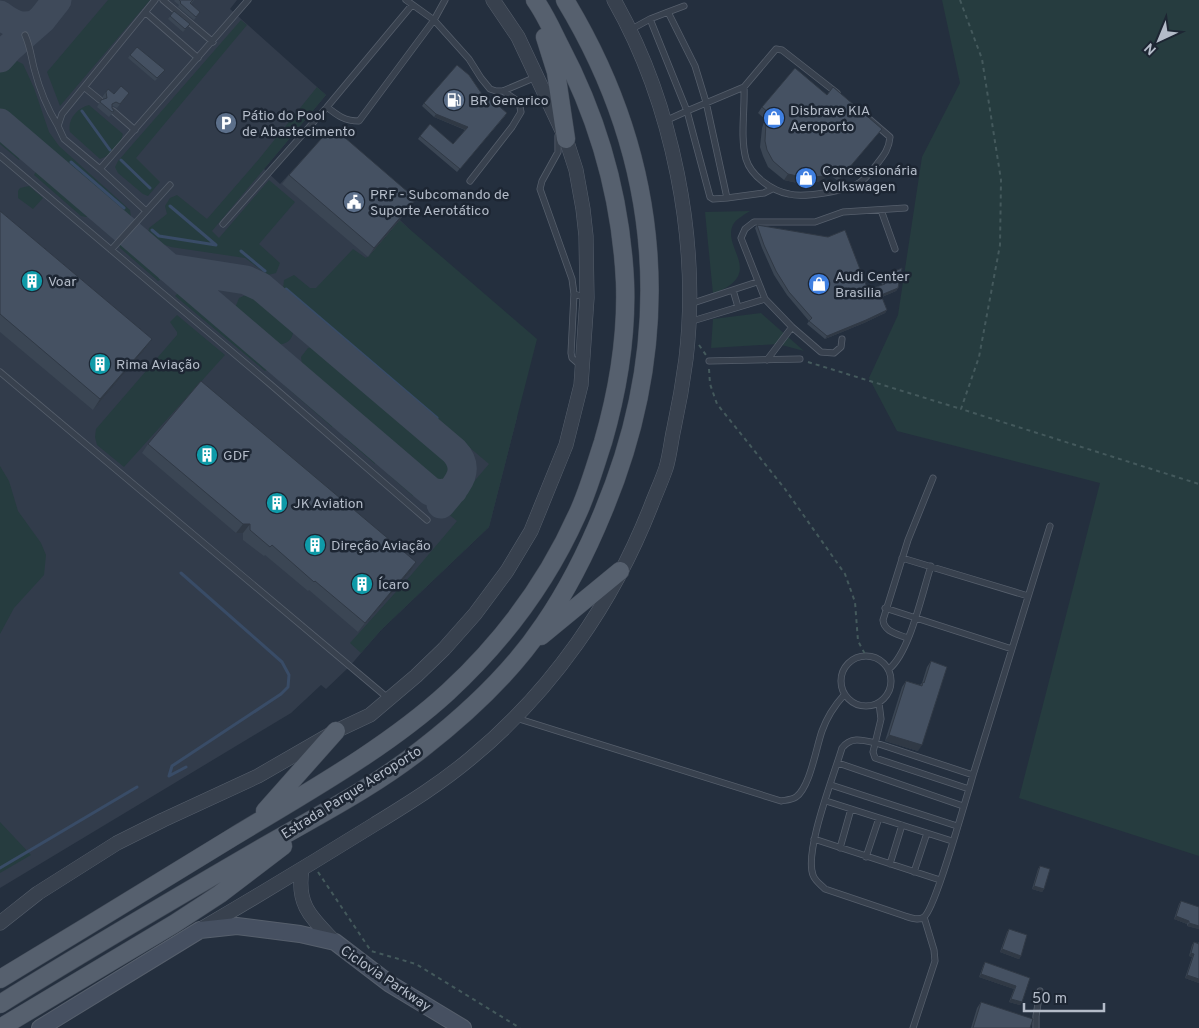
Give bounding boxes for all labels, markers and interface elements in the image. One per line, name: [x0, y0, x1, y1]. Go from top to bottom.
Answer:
north arrow: [1134, 15, 1184, 65]
text: N: [1141, 39, 1161, 58]
fuel station icon: BR Generico: [442, 88, 466, 112]
place label: BR Generico: [470, 93, 549, 110]
place label: Disbrave KIA Aeroporto: [790, 103, 870, 136]
shop icon: Disbrave KIA Aeroporto: [762, 106, 786, 130]
place label: Pátio do Pool de Abastecimento: [242, 108, 356, 141]
parking icon: Pátio do Pool de Abastecimento: [214, 111, 238, 135]
place label: Concessionária Volkswagen: [822, 163, 917, 196]
shop icon: Concessionária Volkswagen: [794, 166, 818, 190]
place label: PRF - Subcomando de Suporte Aerotático: [370, 187, 509, 220]
public building icon: PRF - Subcomando de Suporte Aerotático: [342, 190, 366, 214]
building icon: Voar: [20, 269, 44, 293]
place label: Audi Center Brasilia: [835, 269, 910, 302]
shop icon: Audi Center Brasilia: [807, 272, 831, 296]
place label: Voar: [48, 274, 77, 291]
building icon: Rima Aviação: [88, 352, 112, 376]
place label: Rima Aviação: [116, 357, 200, 374]
building icon: GDF: [195, 443, 219, 467]
place label: GDF: [223, 448, 250, 465]
building icon: JK Aviation: [265, 491, 289, 515]
place label: JK Aviation: [293, 496, 364, 513]
building icon: Direção Aviação: [303, 533, 327, 557]
place label: Direção Aviação: [331, 538, 431, 555]
building icon: Ícaro: [350, 572, 374, 596]
place label: Ícaro: [378, 576, 409, 594]
street label: Estrada Parque Aeroporto: [279, 743, 425, 843]
street label: Ciclovia Parkway: [337, 943, 434, 1016]
scale bar: [1024, 980, 1104, 1012]
text: 50 m: [1032, 990, 1067, 1009]

